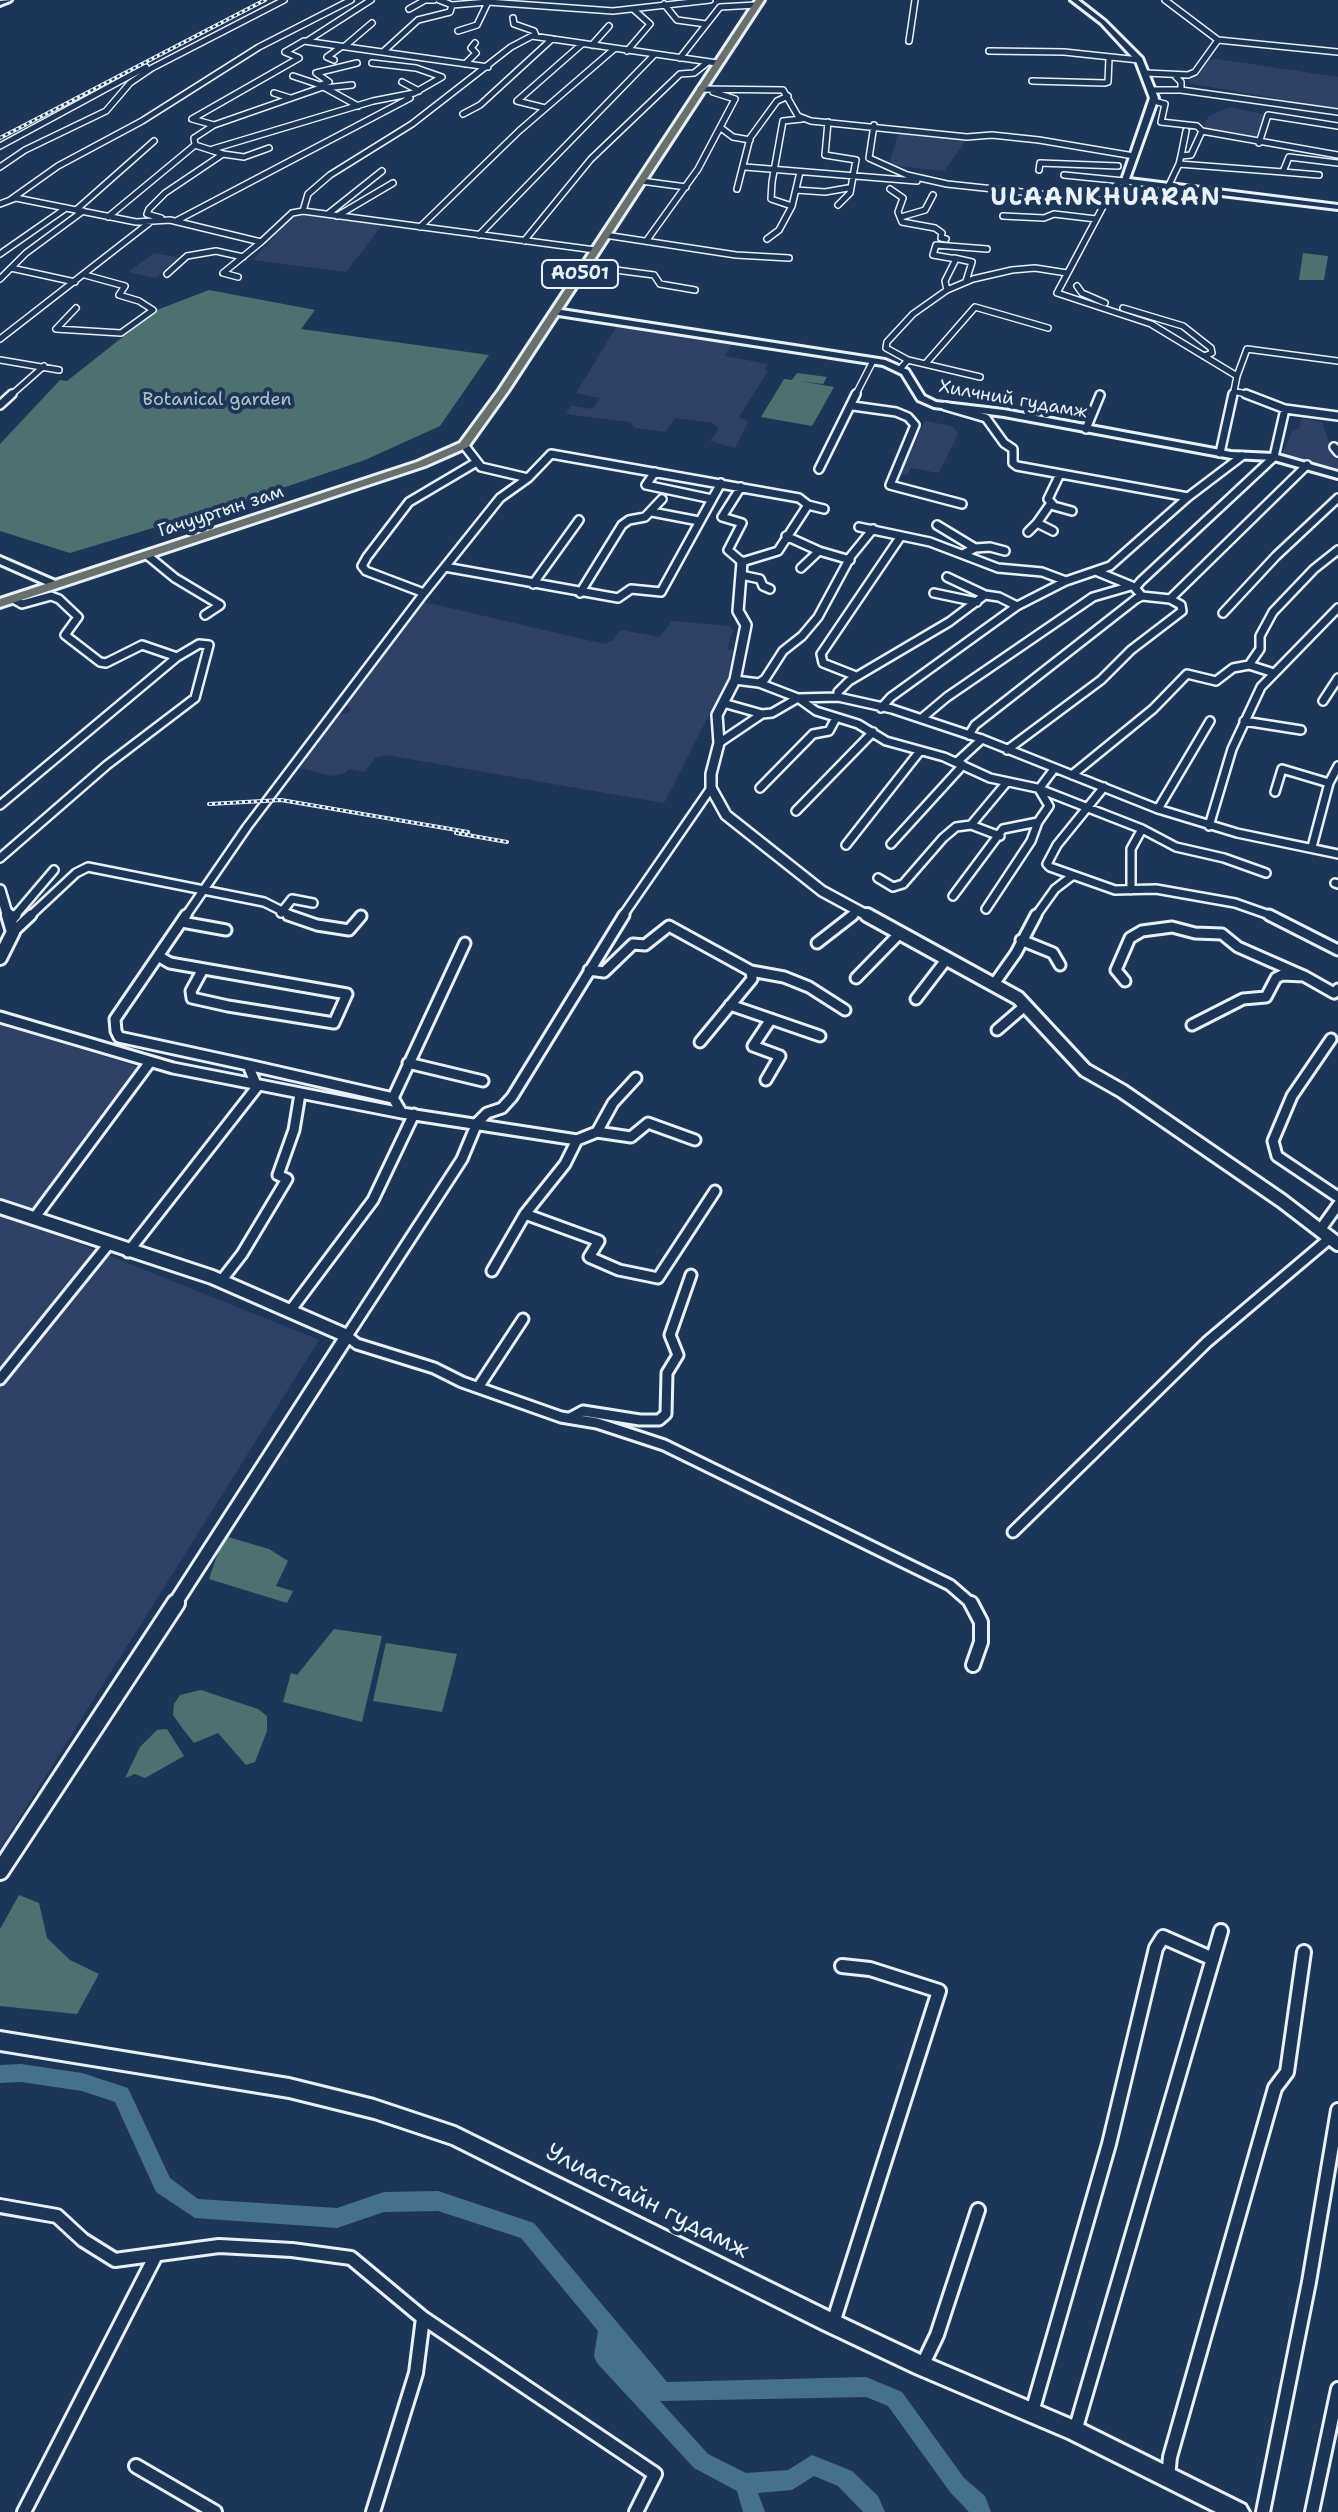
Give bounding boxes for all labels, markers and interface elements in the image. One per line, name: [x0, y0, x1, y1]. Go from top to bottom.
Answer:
district label: ULAANKHUARAN: [990, 185, 1222, 213]
road number: A0501: [542, 260, 618, 288]
street label: Хилчний гудамж: [937, 376, 1089, 424]
park label: Botanical garden: [142, 389, 292, 411]
street label: Гачууртын зам: [155, 482, 287, 542]
street label: Улиастайн гудамж: [541, 2138, 753, 2266]

